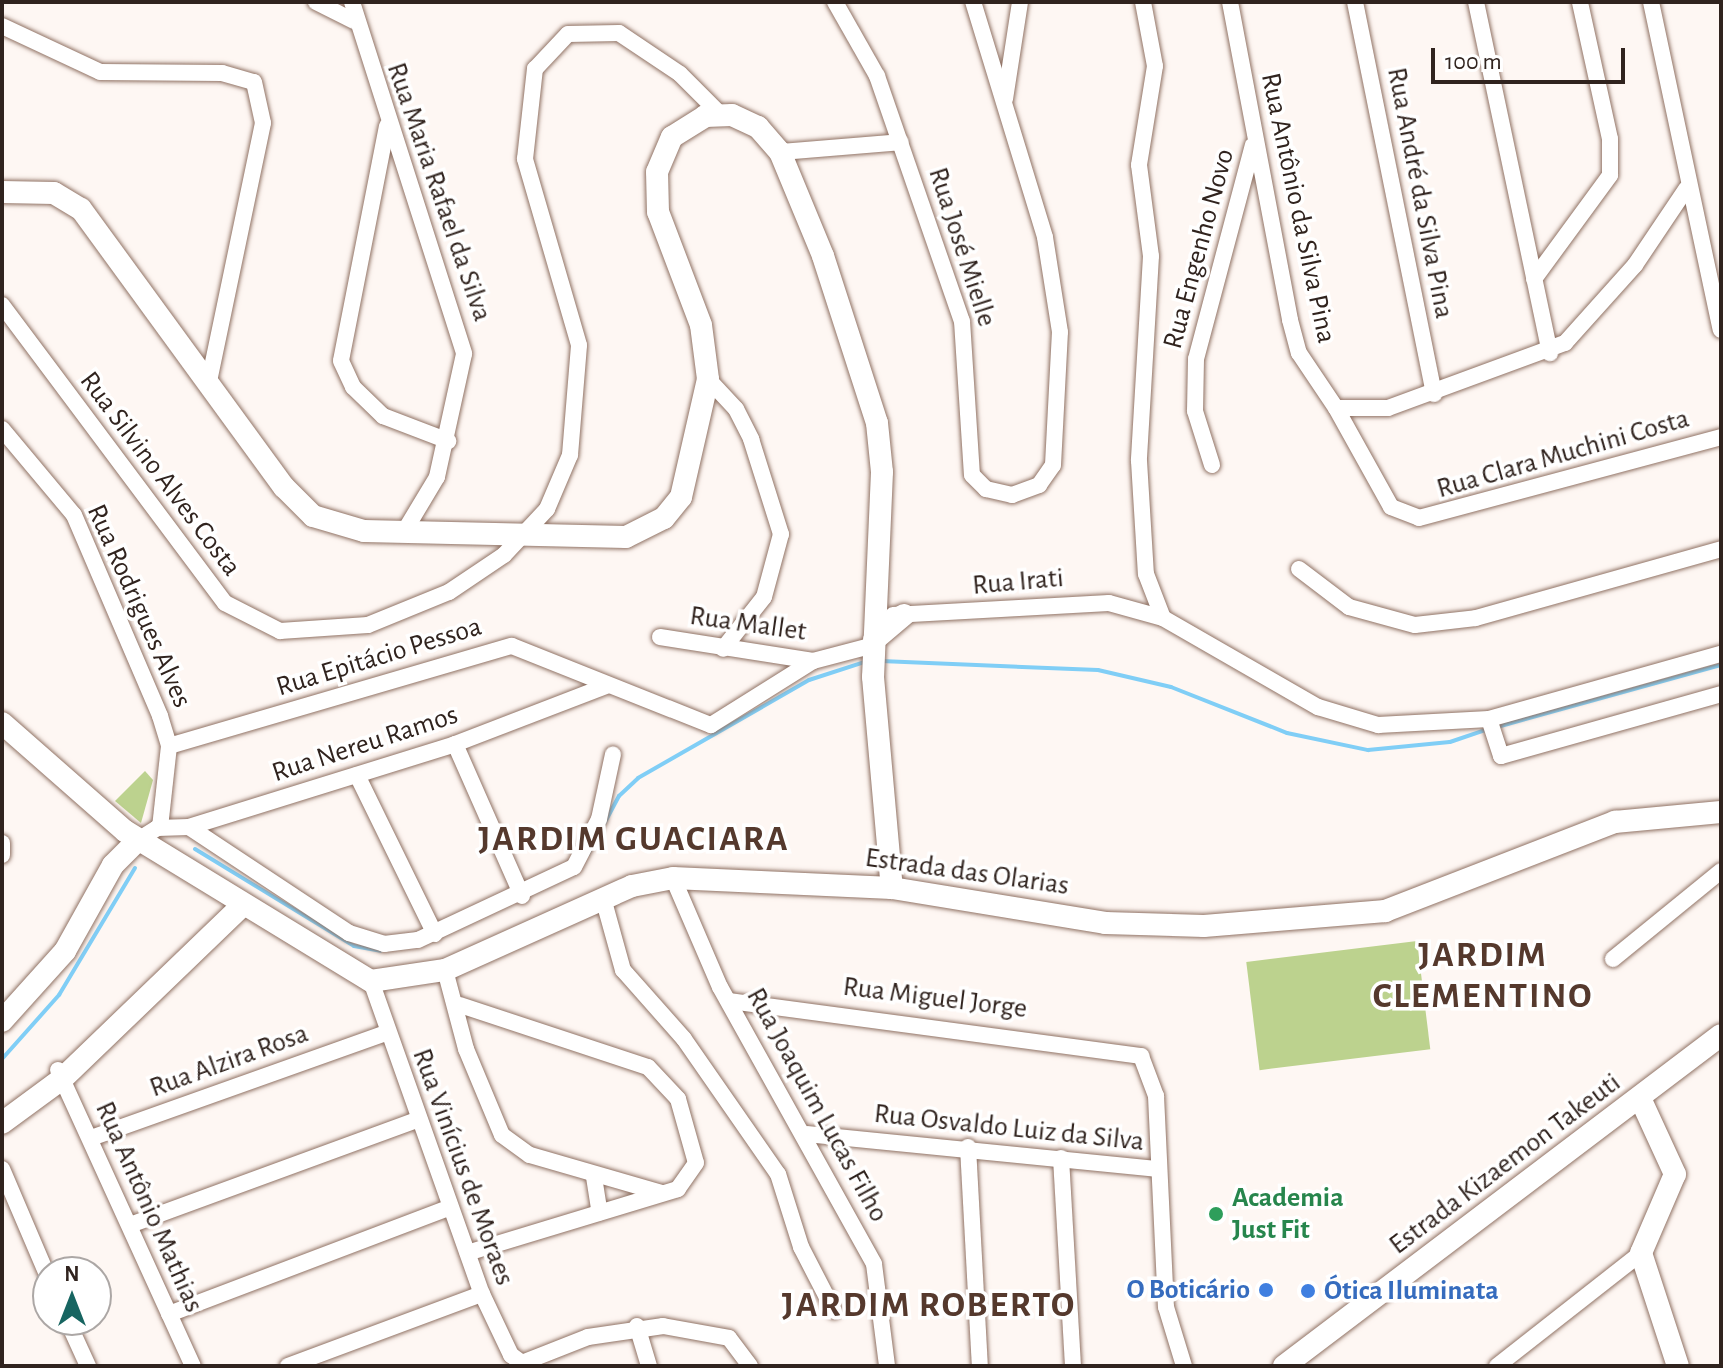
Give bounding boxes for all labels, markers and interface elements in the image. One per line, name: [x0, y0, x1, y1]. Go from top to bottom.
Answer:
scale bar: [1435, 32, 1629, 82]
text: 100 m: [1445, 50, 1502, 74]
street label: Rua Maria Rafael da Silva: [379, 58, 499, 326]
street label: Rua André da Silva Pina: [1379, 65, 1461, 321]
street label: Rua Antônio da Silva Pina: [1253, 70, 1343, 346]
street label: Rua Engenho Novo: [1156, 145, 1242, 353]
street label: Rua José Mielle: [921, 163, 1003, 331]
street label: Rua Silvino Alves Costa: [72, 365, 248, 583]
street label: Rua Clara Muchini Costa: [1433, 402, 1693, 506]
street label: Rua Rodrigues Alves: [79, 499, 199, 713]
street label: Rua Irati: [971, 561, 1065, 603]
street label: Rua Mallet: [688, 599, 808, 649]
street label: Rua Epitácio Pessoa: [272, 610, 486, 704]
street label: Rua Nereu Ramos: [268, 698, 462, 790]
district label: JARDIM GUACIARA: [478, 818, 790, 862]
street label: Estrada das Olarias: [863, 841, 1071, 903]
district label: JARDIM CLEMENTINO: [1373, 933, 1593, 1018]
street label: Rua Miguel Jorge: [841, 970, 1029, 1026]
street label: Rua Joaquim Lucas Filho: [739, 982, 895, 1228]
street label: Rua Alzira Rosa: [145, 1017, 313, 1105]
street label: Rua Vinícius de Moraes: [405, 1044, 521, 1290]
street label: Estrada Kizaemon Takeuti: [1383, 1066, 1627, 1262]
street label: Rua Antônio Mathias: [87, 1096, 211, 1318]
street label: Rua Osvaldo Luiz da Silva: [872, 1097, 1146, 1159]
place label: Academia Just Fit: [1232, 1181, 1344, 1247]
marker: Academia Just Fit: [1207, 1205, 1225, 1223]
north arrow: [32, 1256, 112, 1336]
text: N: [64, 1263, 80, 1285]
place label: O Boticário: [1126, 1273, 1250, 1307]
place label: Ótica Iluminata: [1324, 1274, 1499, 1308]
marker: O Boticário: [1257, 1281, 1275, 1299]
marker: Ótica Iluminata: [1299, 1282, 1317, 1300]
district label: JARDIM ROBERTO: [782, 1284, 1076, 1328]

